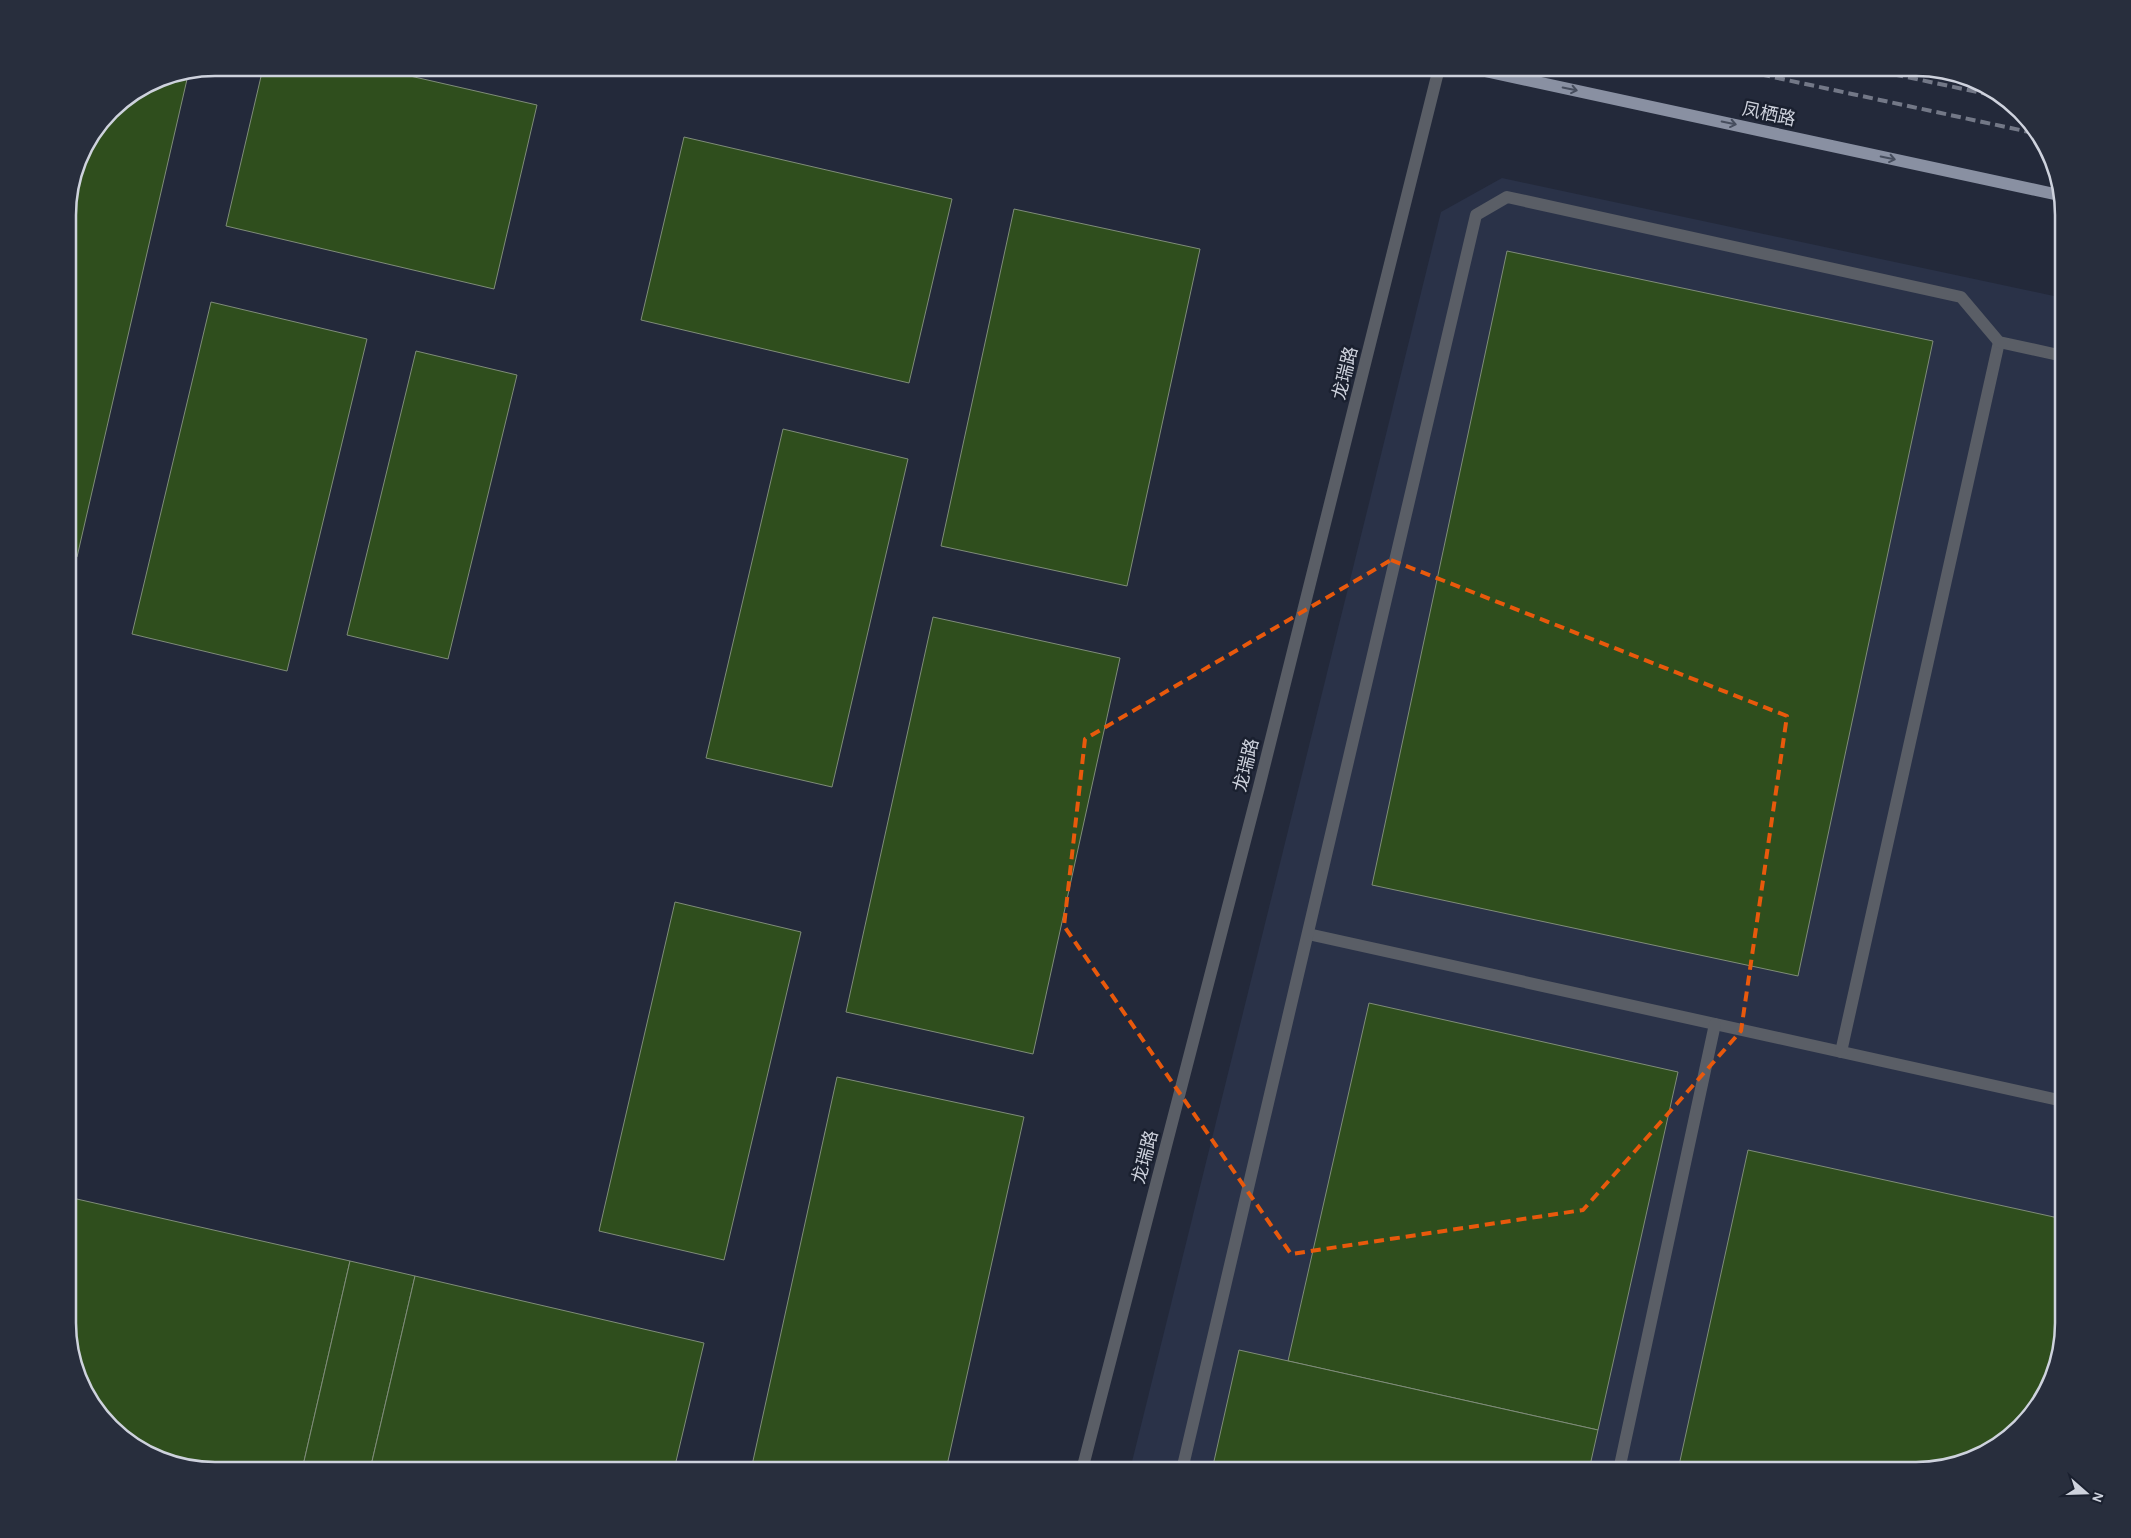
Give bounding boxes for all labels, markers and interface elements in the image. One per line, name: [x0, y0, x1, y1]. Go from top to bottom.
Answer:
one-way arrow: [1562, 85, 1578, 94]
street label: 凤栖路: [1740, 98, 1798, 130]
one-way arrow: [1721, 119, 1737, 129]
one-way arrow: [1879, 154, 1895, 163]
street label: 龙瑞路: [1328, 344, 1362, 402]
street label: 龙瑞路: [1229, 736, 1263, 794]
street label: 龙瑞路: [1127, 1128, 1163, 1186]
north arrow: [2061, 1468, 2111, 1518]
text: N: [2088, 1490, 2107, 1505]

